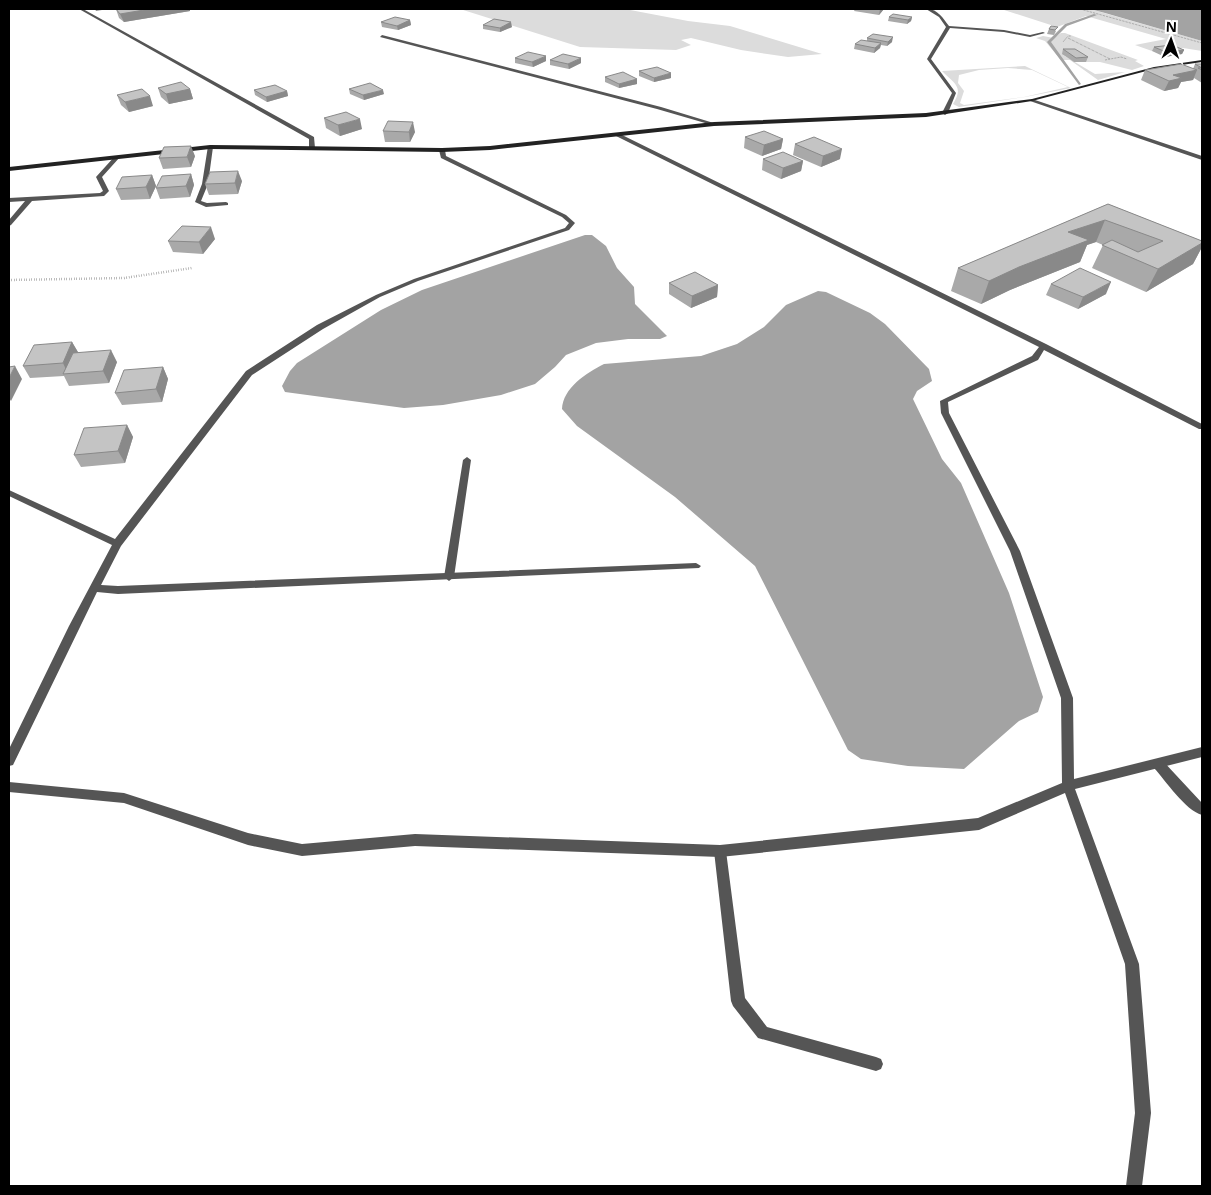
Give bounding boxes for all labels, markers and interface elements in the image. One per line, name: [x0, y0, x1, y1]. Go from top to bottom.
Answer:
north arrow: [1146, 15, 1196, 65]
text: N: [1165, 17, 1177, 36]

